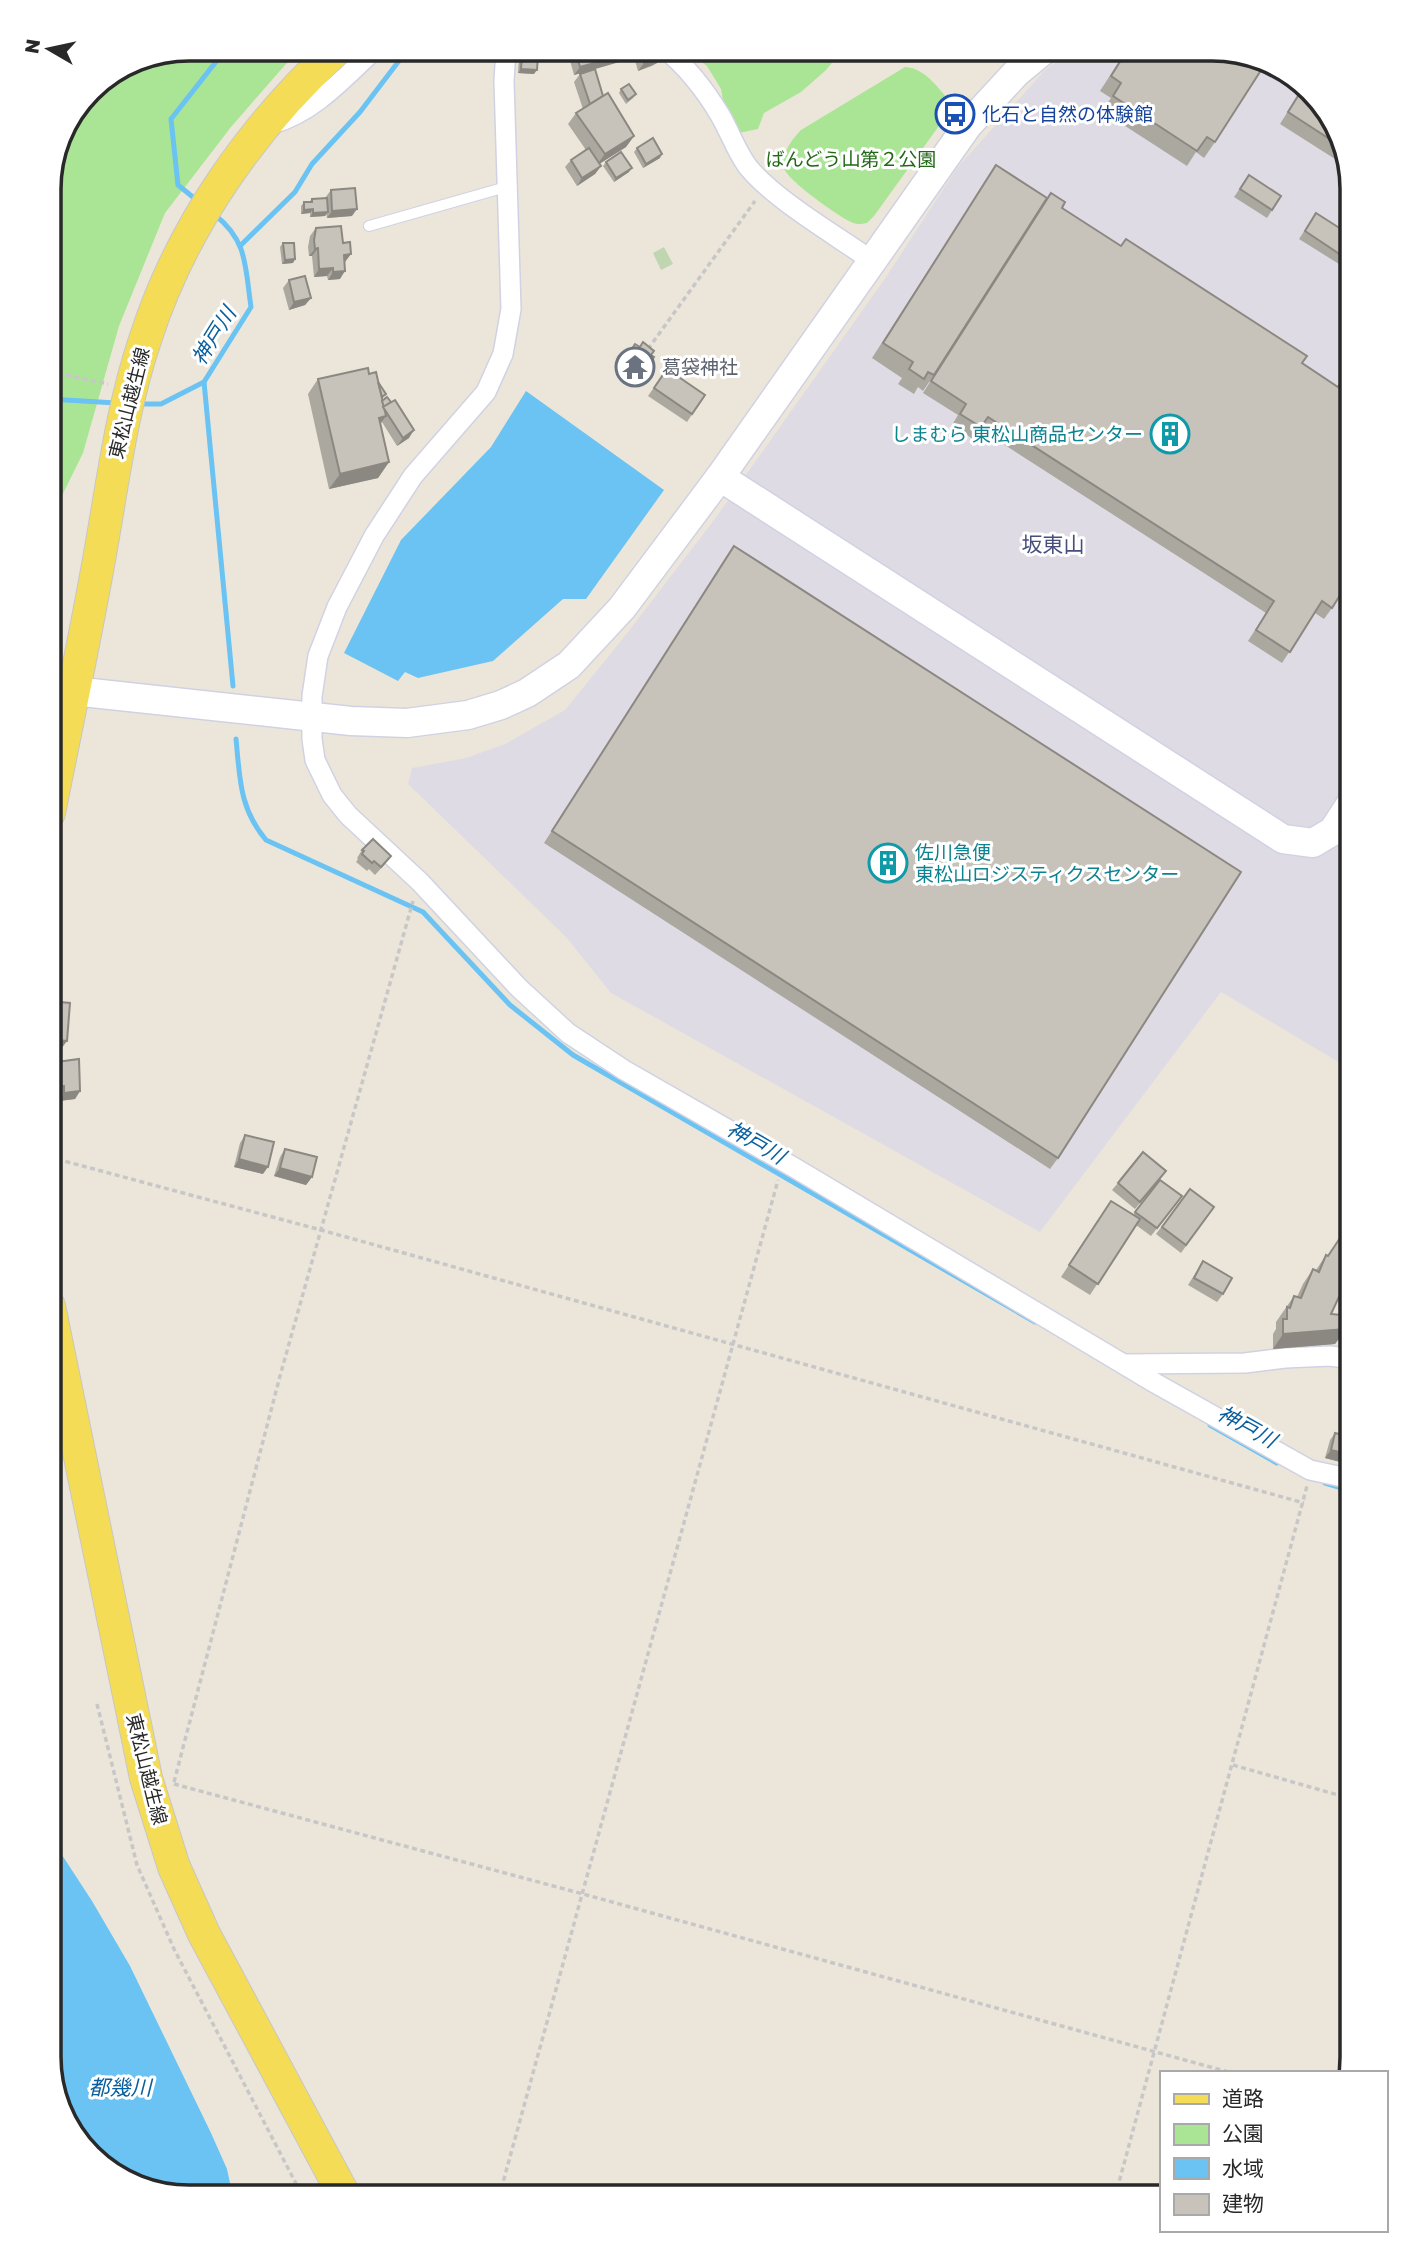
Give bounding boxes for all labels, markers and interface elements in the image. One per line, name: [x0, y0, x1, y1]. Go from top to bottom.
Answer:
north arrow: [14, 14, 84, 84]
text: N: [19, 37, 44, 55]
bus stop icon: 化石と自然の体験館: [934, 93, 976, 135]
place label: 化石と自然の体験館: [982, 102, 1153, 125]
park label: ばんどう山第２公園: [766, 147, 936, 170]
water label: 神戸川: [185, 300, 242, 369]
street label: 東松山越生線: [104, 345, 153, 461]
temple icon: 葛袋神社: [614, 346, 656, 388]
place label: 葛袋神社: [662, 355, 738, 378]
building icon: しまむら 東松山商品センター: [1149, 413, 1191, 455]
place label: しまむら 東松山商品センター: [891, 422, 1143, 445]
district label: 坂東山: [1022, 531, 1085, 557]
place label: 佐川急便 東松山ロジスティクスセンター: [915, 840, 1179, 885]
building icon: 佐川急便 東松山ロジスティクスセンター: [867, 842, 909, 884]
water label: 神戸川: [723, 1115, 792, 1170]
water label: 神戸川: [1214, 1399, 1283, 1454]
street label: 東松山越生線: [123, 1711, 172, 1827]
legend: [1160, 2071, 1387, 2232]
water label: 都幾川: [89, 2074, 153, 2100]
text: 道路: [1222, 2085, 1264, 2111]
text: 公園: [1222, 2120, 1264, 2146]
text: 水域: [1222, 2155, 1264, 2181]
text: 建物: [1222, 2190, 1264, 2216]

